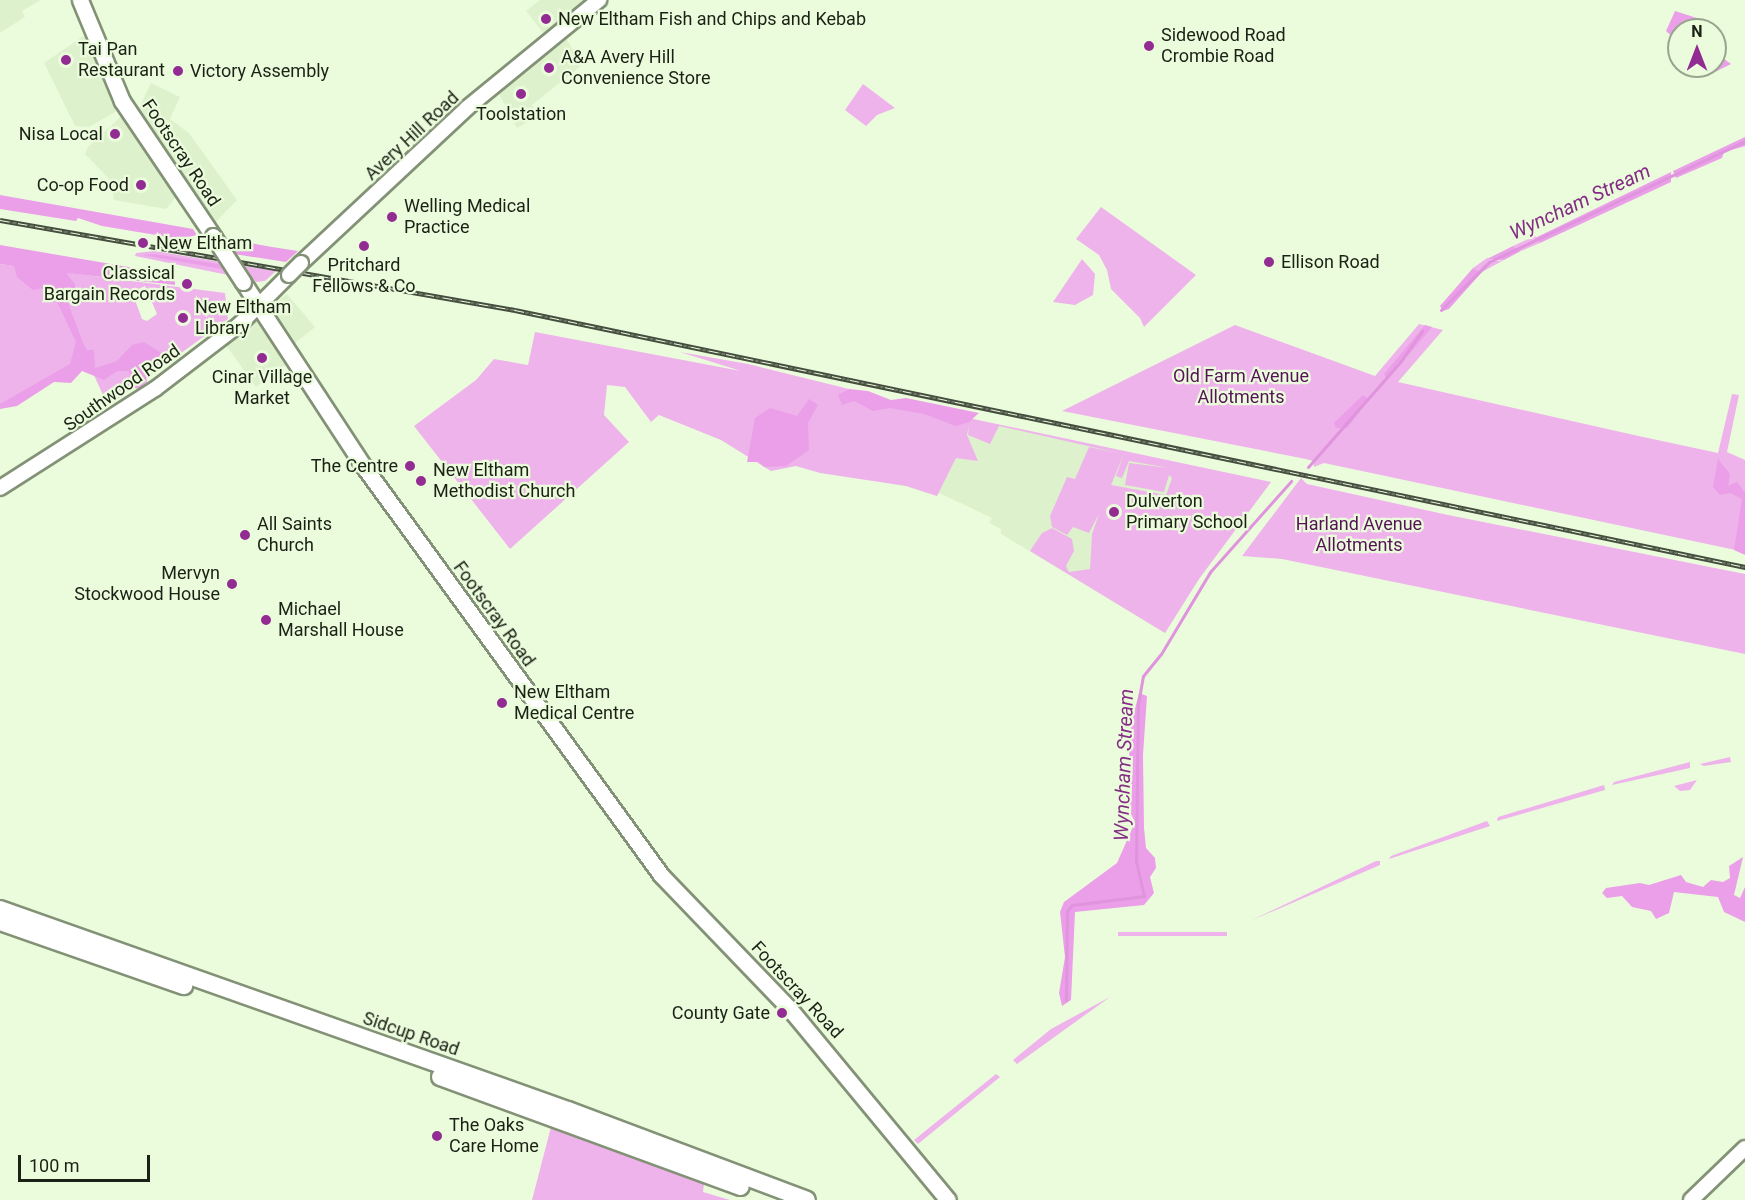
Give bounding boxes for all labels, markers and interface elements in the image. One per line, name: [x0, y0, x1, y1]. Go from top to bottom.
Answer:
place label: New Eltham Fish and Chips and Kebab: [558, 8, 866, 30]
marker: New Eltham Fish and Chips and Kebab: [539, 12, 553, 26]
north arrow: [1667, 18, 1727, 78]
text: N: [1691, 22, 1703, 41]
place label: Sidewood Road Crombie Road: [1161, 25, 1286, 68]
place label: Tai Pan Restaurant: [78, 39, 165, 82]
marker: Sidewood Road Crombie Road: [1142, 39, 1156, 53]
place label: A&A Avery Hill Convenience Store: [561, 47, 710, 90]
marker: Tai Pan Restaurant: [59, 53, 73, 67]
place label: Victory Assembly: [190, 60, 329, 82]
marker: A&A Avery Hill Convenience Store: [542, 61, 556, 75]
marker: Victory Assembly: [171, 64, 185, 78]
street label: Avery Hill Road: [361, 87, 463, 185]
marker: Toolstation: [514, 87, 528, 101]
street label: Footscray Road: [137, 95, 225, 211]
place label: Toolstation: [476, 103, 566, 125]
place label: Nisa Local: [19, 123, 103, 145]
marker: Nisa Local: [108, 127, 122, 141]
water label: Wyncham Stream: [1506, 159, 1654, 245]
place label: Co-op Food: [37, 174, 129, 196]
marker: Co-op Food: [134, 178, 148, 192]
place label: Welling Medical Practice: [404, 196, 530, 238]
marker: Welling Medical Practice: [385, 210, 399, 224]
place label: New Eltham: [156, 232, 252, 254]
marker: New Eltham: [134, 234, 152, 252]
marker: Pritchard Fellows & Co: [357, 239, 371, 253]
place label: Ellison Road: [1281, 251, 1380, 273]
place label: Pritchard Fellows & Co: [312, 255, 416, 298]
marker: Ellison Road: [1262, 255, 1276, 269]
place label: Classical Bargain Records: [44, 263, 175, 306]
marker: Classical Bargain Records: [180, 277, 194, 291]
place label: New Eltham Library: [195, 297, 291, 340]
marker: New Eltham Library: [176, 311, 190, 325]
street label: Southwood Road: [60, 340, 184, 436]
marker: Cinar Village Market: [255, 351, 269, 365]
park label: Old Farm Avenue Allotments: [1173, 366, 1309, 409]
place label: Cinar Village Market: [212, 367, 312, 410]
place label: The Centre: [311, 455, 398, 477]
marker: The Centre: [403, 459, 417, 473]
place label: New Eltham Methodist Church: [433, 460, 575, 502]
marker: New Eltham Methodist Church: [414, 474, 428, 488]
place label: Dulverton Primary School: [1126, 491, 1248, 534]
marker: Dulverton Primary School: [1107, 505, 1121, 519]
place label: All Saints Church: [257, 514, 332, 556]
park label: Harland Avenue Allotments: [1296, 514, 1422, 556]
marker: All Saints Church: [238, 528, 252, 542]
street label: Footscray Road: [449, 557, 539, 671]
place label: Mervyn Stockwood House: [74, 563, 220, 606]
marker: Mervyn Stockwood House: [225, 577, 239, 591]
place label: Michael Marshall House: [278, 599, 404, 642]
marker: Michael Marshall House: [259, 613, 273, 627]
place label: New Eltham Medical Centre: [514, 682, 634, 724]
water label: Wyncham Stream: [1109, 688, 1139, 842]
marker: New Eltham Medical Centre: [495, 696, 509, 710]
street label: Footscray Road: [747, 937, 847, 1043]
place label: County Gate: [672, 1002, 770, 1024]
marker: County Gate: [775, 1006, 789, 1020]
street label: Sidcup Road: [360, 1007, 462, 1061]
place label: The Oaks Care Home: [449, 1115, 539, 1158]
marker: The Oaks Care Home: [430, 1129, 444, 1143]
scale bar: [21, 1143, 153, 1181]
text: 100 m: [29, 1155, 80, 1176]

